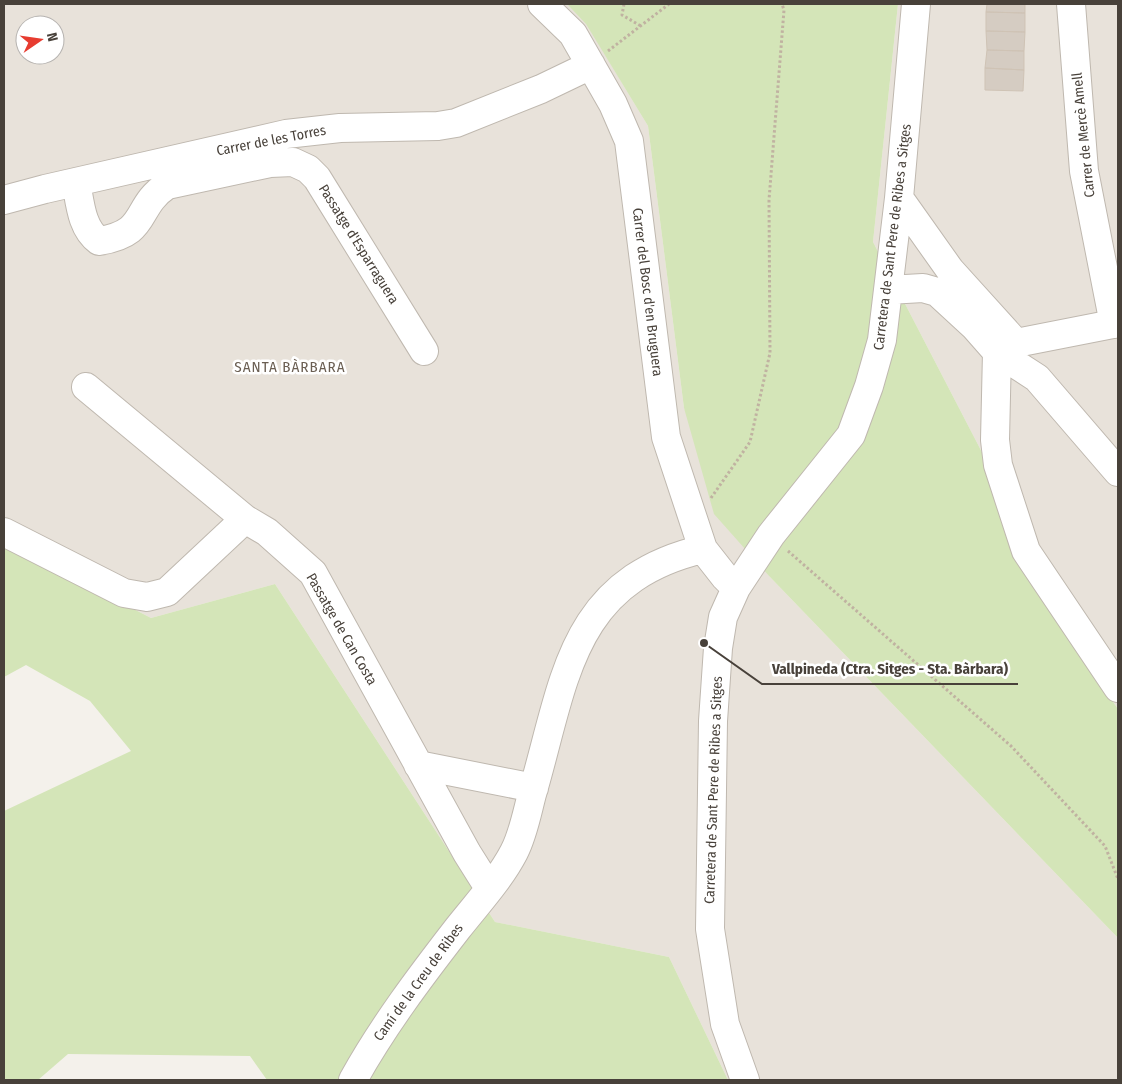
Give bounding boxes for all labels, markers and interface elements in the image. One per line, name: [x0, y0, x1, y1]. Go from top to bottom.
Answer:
north arrow: [15, 15, 65, 65]
text: N: [43, 31, 61, 43]
street label: Carrer de Mercè Amell: [1068, 71, 1099, 198]
street label: Carrer de les Torres: [215, 122, 327, 159]
street label: Carretera de Sant Pere de Ribes a Sitges: [870, 123, 915, 351]
street label: Passatge d'Esparraguera: [315, 181, 402, 307]
street label: Carrer del Bosc d'en Bruguera: [629, 207, 666, 377]
district label: SANTA BÀRBARA: [234, 358, 346, 376]
street label: Passatge de Can Costa: [303, 570, 381, 688]
callout: Vallpineda (Ctra. Sitges - Sta. Bàrbara): [762, 654, 1018, 684]
text: Vallpineda (Ctra. Sitges - Sta. Bàrbara): [771, 660, 1008, 678]
street label: Carretera de Sant Pere de Ribes a Sitges: [701, 676, 726, 904]
street label: Camí de la Creu de Ribes: [370, 920, 467, 1044]

